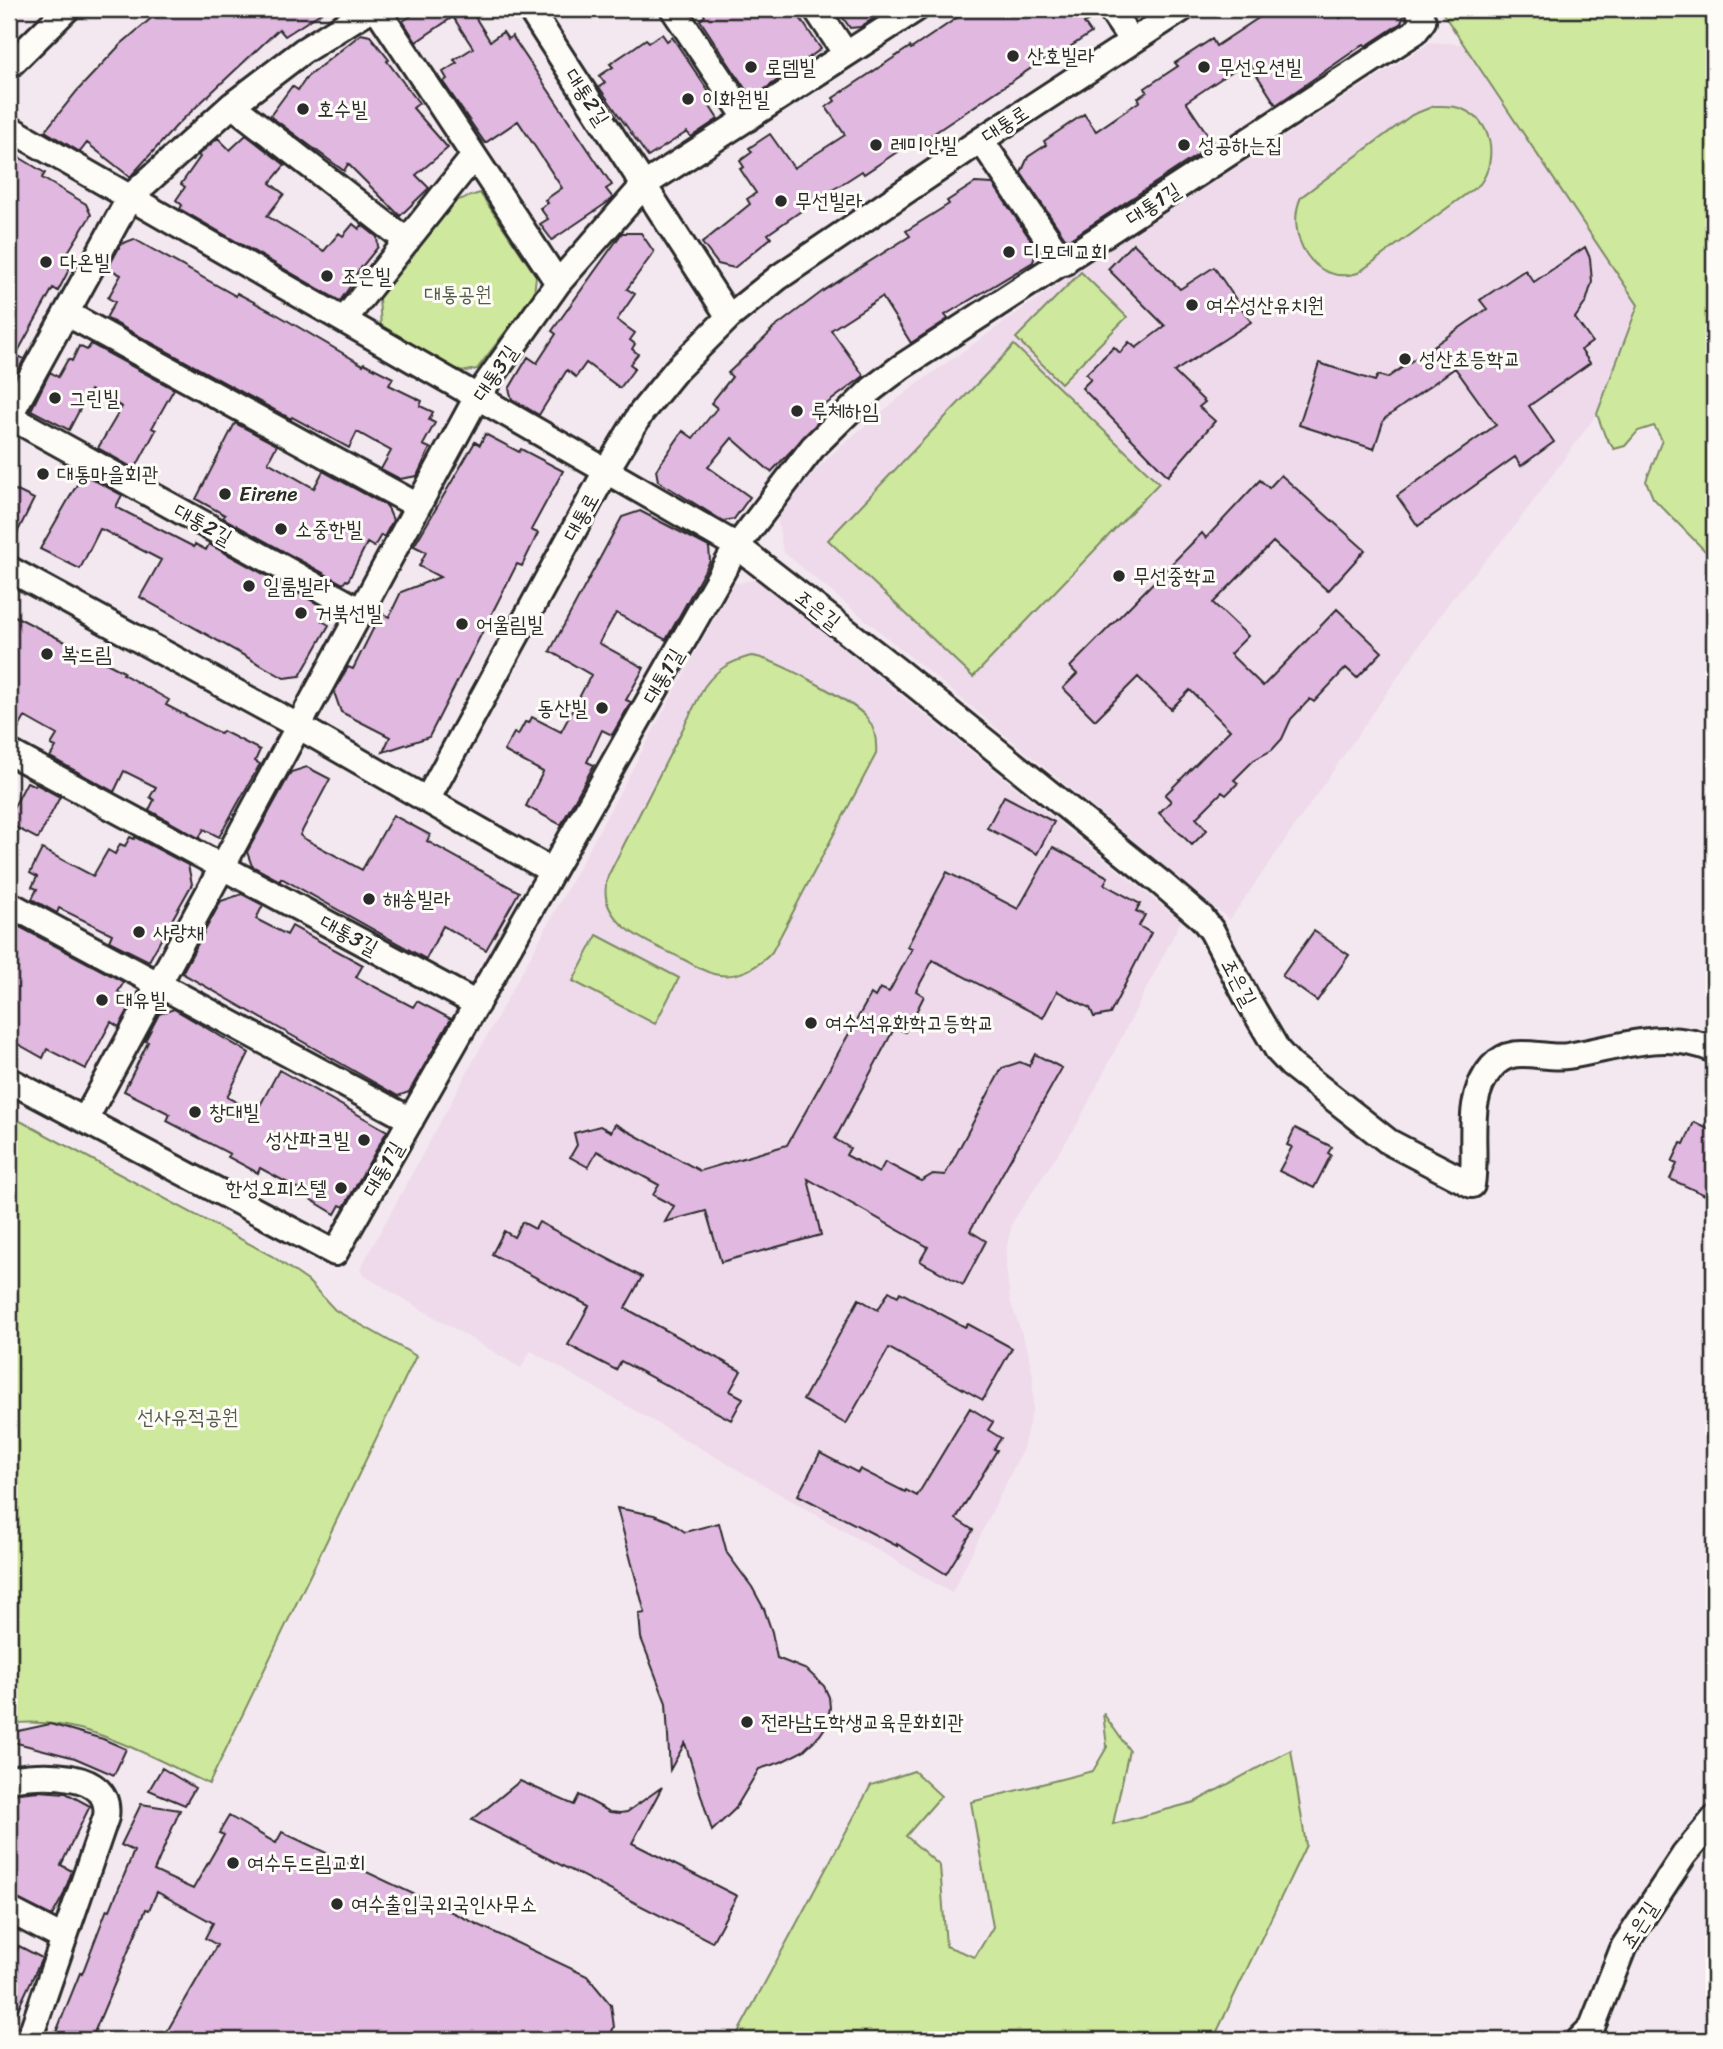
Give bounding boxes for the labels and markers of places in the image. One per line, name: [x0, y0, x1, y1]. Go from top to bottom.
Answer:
place label: 산호빌라: [1027, 37, 1095, 75]
place label: 로뎀빌: [765, 48, 816, 86]
marker: 산호빌라: [1005, 48, 1021, 64]
place label: 무선오션빌: [1218, 48, 1303, 86]
marker: 로뎀빌: [743, 59, 759, 75]
marker: 무선오션빌: [1196, 59, 1212, 75]
place label: 이화원빌: [702, 80, 770, 118]
place label: 호수빌: [317, 90, 368, 128]
marker: 이화원빌: [680, 91, 696, 107]
marker: 호수빌: [295, 101, 311, 117]
place label: 레미안빌: [890, 126, 958, 164]
place label: 성공하는집: [1198, 126, 1283, 164]
marker: 레미안빌: [868, 137, 884, 153]
marker: 성공하는집: [1176, 137, 1192, 153]
place label: 무선빌라: [795, 182, 863, 220]
marker: 무선빌라: [773, 193, 789, 209]
place label: 디모데교회: [1023, 233, 1108, 271]
place label: 다온빌: [60, 243, 111, 281]
marker: 디모데교회: [1001, 244, 1017, 260]
marker: 다온빌: [38, 254, 54, 270]
place label: 조은빌: [341, 257, 392, 295]
marker: 조은빌: [319, 268, 335, 284]
place label: 여수성산유치원: [1206, 286, 1324, 324]
marker: 여수성산유치원: [1184, 297, 1200, 313]
place label: 성산초등학교: [1419, 340, 1520, 378]
marker: 성산초등학교: [1397, 351, 1413, 367]
place label: 그린빌: [69, 379, 120, 417]
marker: 그린빌: [47, 390, 63, 406]
place label: 루체하임: [811, 392, 879, 430]
marker: 루체하임: [789, 403, 805, 419]
place label: 대통마을회관: [57, 455, 158, 493]
marker: 대통마을회관: [35, 466, 51, 482]
place label: Eirene: [239, 475, 297, 513]
marker: Eirene: [217, 486, 233, 502]
place label: 소중한빌: [295, 510, 363, 548]
marker: 소중한빌: [273, 521, 289, 537]
place label: 무선중학교: [1133, 557, 1218, 595]
place label: 일룸빌라: [263, 567, 331, 605]
marker: 무선중학교: [1111, 568, 1127, 584]
marker: 일룸빌라: [241, 578, 257, 594]
place label: 거북선빌: [315, 594, 383, 632]
marker: 거북선빌: [293, 605, 309, 621]
place label: 어울림빌: [476, 605, 544, 643]
marker: 어울림빌: [454, 616, 470, 632]
place label: 복드림: [61, 635, 112, 673]
marker: 복드림: [39, 646, 55, 662]
place label: 동산빌: [537, 689, 588, 727]
marker: 동산빌: [594, 700, 610, 716]
place label: 해송빌라: [383, 880, 451, 918]
marker: 해송빌라: [361, 891, 377, 907]
place label: 사랑채: [153, 913, 204, 951]
marker: 사랑채: [131, 924, 147, 940]
place label: 대유빌: [116, 981, 167, 1019]
marker: 대유빌: [94, 992, 110, 1008]
place label: 여수석유화학고등학교: [825, 1004, 994, 1042]
marker: 여수석유화학고등학교: [803, 1015, 819, 1031]
place label: 창대빌: [209, 1093, 260, 1131]
marker: 창대빌: [187, 1104, 203, 1120]
place label: 성산파크빌: [266, 1121, 350, 1159]
marker: 성산파크빌: [356, 1132, 372, 1148]
place label: 한성오피스텔: [226, 1169, 327, 1207]
marker: 한성오피스텔: [333, 1180, 349, 1196]
place label: 전라남도학생교육문화회관: [761, 1703, 964, 1741]
marker: 전라남도학생교육문화회관: [739, 1714, 755, 1730]
place label: 여수두드림교회: [247, 1844, 365, 1882]
marker: 여수두드림교회: [225, 1855, 241, 1871]
place label: 여수출입국외국인사무소: [351, 1885, 537, 1923]
marker: 여수출입국외국인사무소: [329, 1896, 345, 1912]

